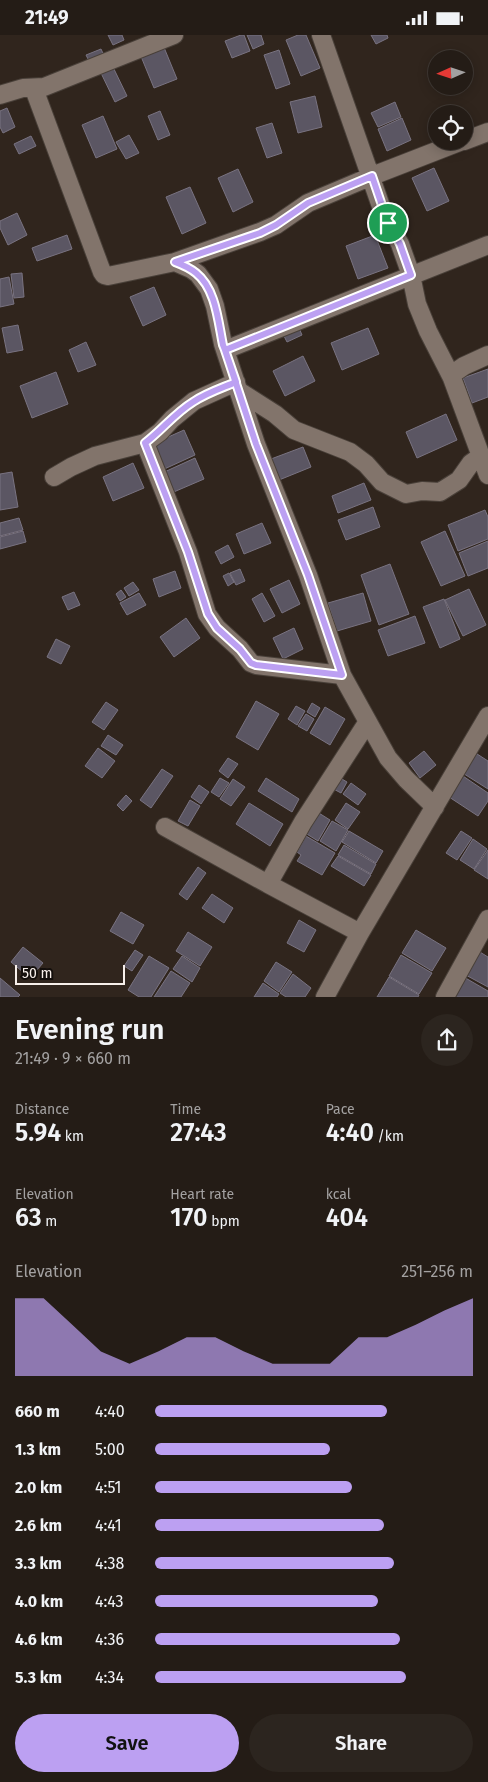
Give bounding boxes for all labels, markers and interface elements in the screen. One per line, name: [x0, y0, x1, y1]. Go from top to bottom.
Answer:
text: 21:49: [25, 6, 69, 29]
north arrow: [428, 50, 472, 95]
map controls: [428, 50, 473, 150]
button: locate: [428, 105, 473, 150]
pin: [367, 202, 409, 244]
icon: arrive: [374, 209, 402, 237]
scale bar: [15, 962, 125, 985]
text: 50 m: [22, 965, 53, 982]
text: Evening run: [15, 1013, 164, 1046]
button: share: [421, 1014, 473, 1066]
text: 21:49 · 9 × 660 m: [15, 1049, 131, 1068]
text: Distance: [15, 1101, 69, 1118]
text: Time: [170, 1101, 201, 1118]
text: Pace: [326, 1101, 355, 1118]
text: 5.94: [15, 1118, 61, 1148]
text: 27:43: [170, 1118, 227, 1148]
text: 4:40: [326, 1118, 374, 1148]
text: km: [61, 1128, 84, 1145]
text: /km: [374, 1128, 404, 1145]
text: Elevation: [15, 1186, 74, 1203]
text: Heart rate: [170, 1186, 234, 1203]
text: kcal: [326, 1186, 351, 1203]
text: 63: [15, 1203, 42, 1233]
text: 170: [170, 1203, 207, 1233]
text: 404: [326, 1203, 368, 1233]
text: m: [42, 1213, 57, 1230]
text: bpm: [207, 1213, 240, 1230]
text: Elevation: [15, 1262, 82, 1281]
text: 251–256 m: [401, 1262, 473, 1281]
text: 660 m: [15, 1402, 60, 1421]
text: 4:40: [95, 1402, 125, 1421]
text: 1.3 km: [15, 1440, 61, 1459]
text: 5:00: [95, 1440, 125, 1459]
text: 2.0 km: [15, 1478, 62, 1497]
text: 4:51: [95, 1478, 122, 1497]
text: 2.6 km: [15, 1516, 62, 1535]
text: 4:41: [95, 1516, 122, 1535]
text: 3.3 km: [15, 1554, 62, 1573]
text: 4:38: [95, 1554, 124, 1573]
text: 4.0 km: [15, 1592, 63, 1611]
text: 4:43: [95, 1592, 124, 1611]
text: 4.6 km: [15, 1630, 63, 1649]
text: 4:36: [95, 1630, 124, 1649]
text: 5.3 km: [15, 1668, 62, 1687]
text: 4:34: [95, 1668, 124, 1687]
button: Save: [15, 1714, 239, 1772]
button: Share: [249, 1714, 473, 1772]

